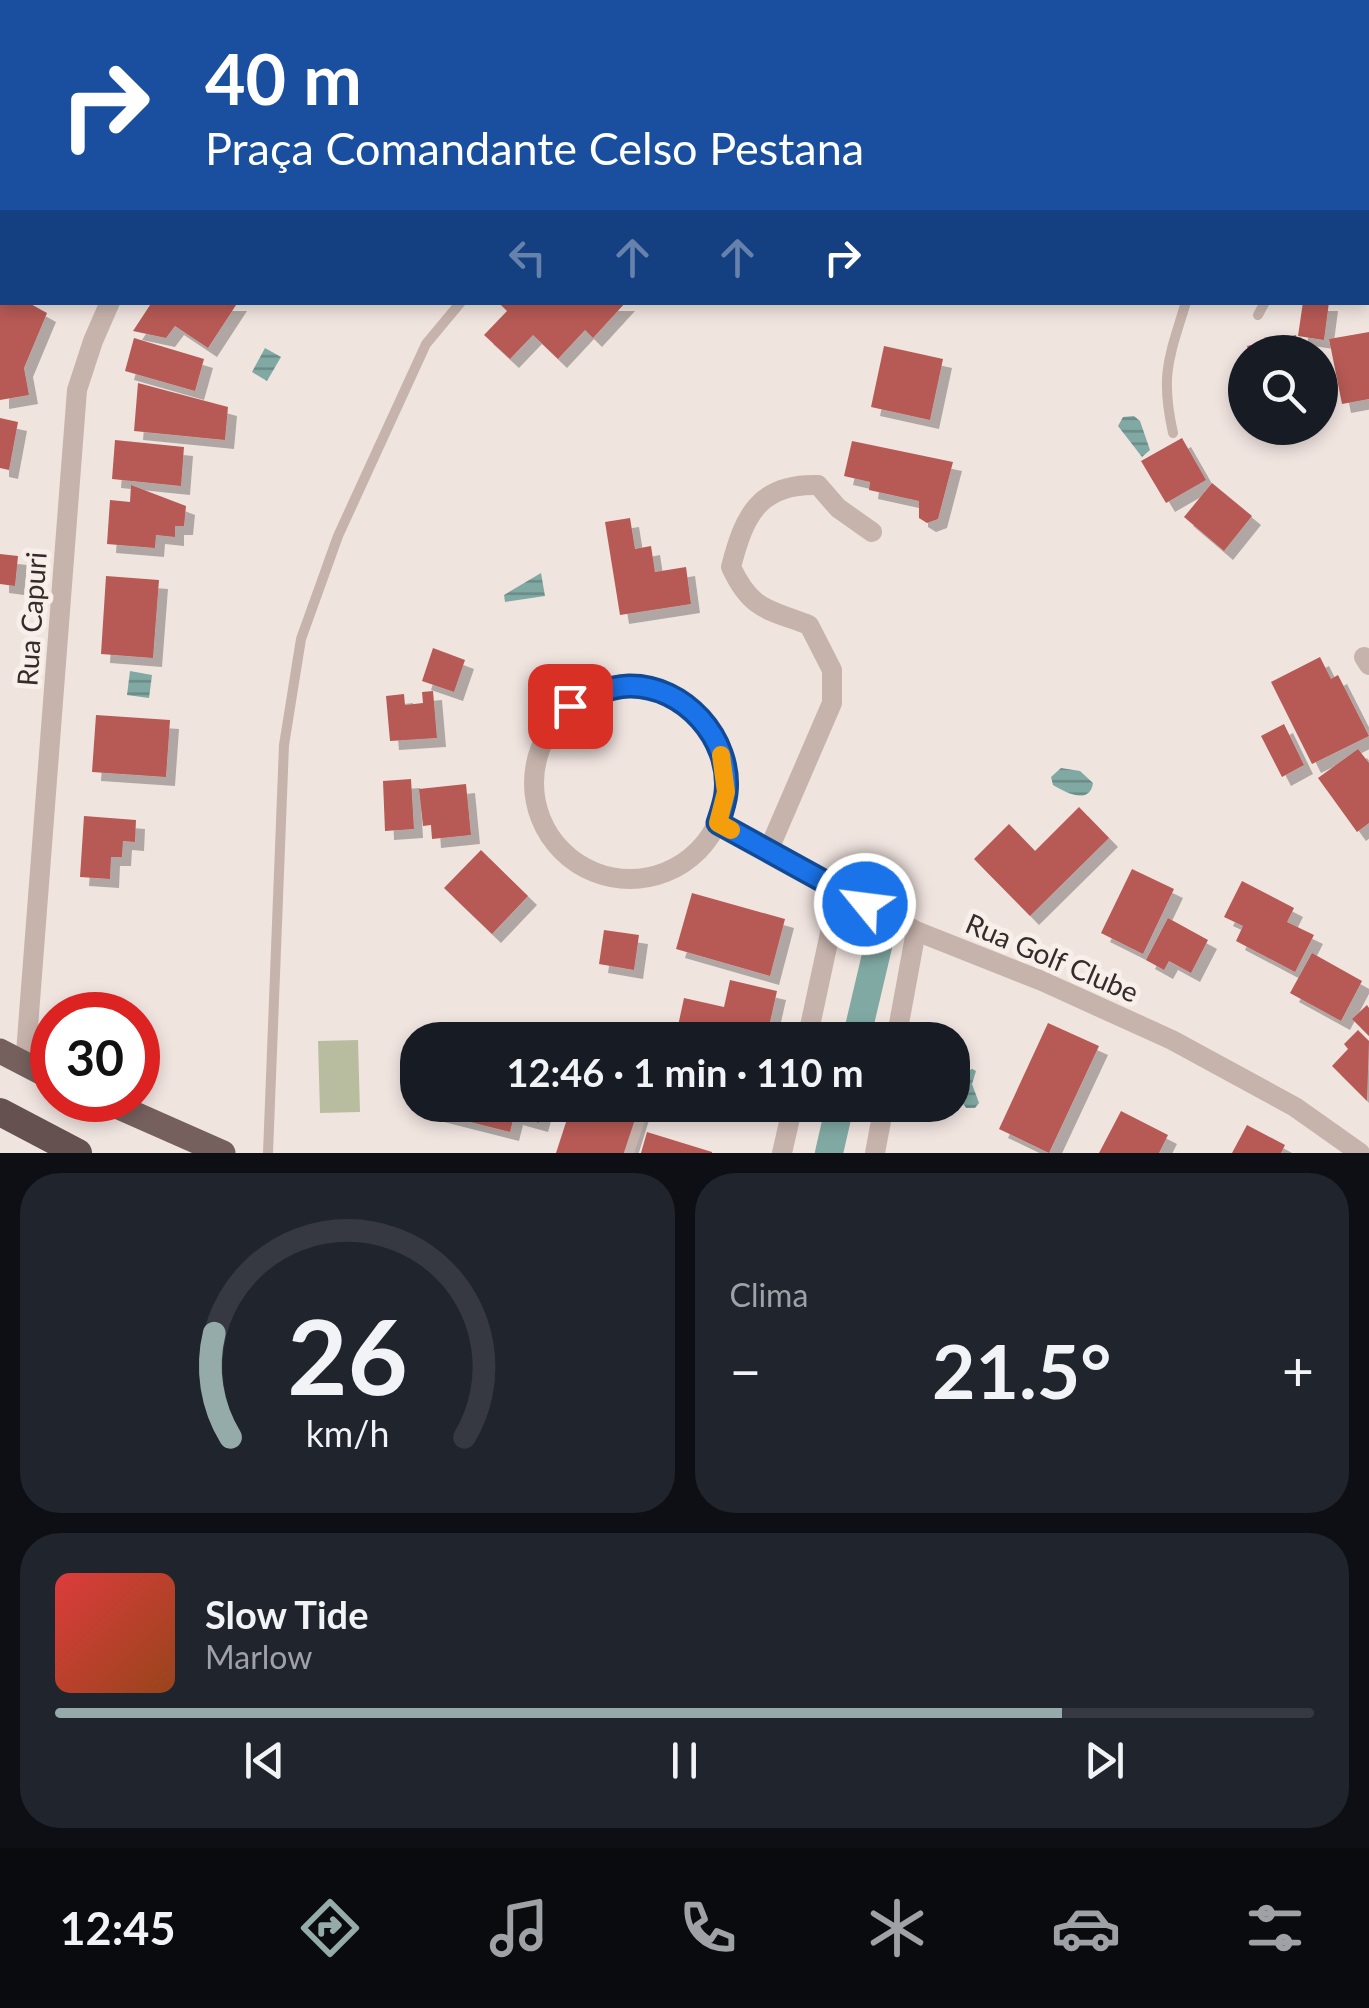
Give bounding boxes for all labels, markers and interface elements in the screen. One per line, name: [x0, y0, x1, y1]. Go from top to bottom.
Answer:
text: 40 m: [205, 36, 362, 120]
icon: right: [40, 40, 170, 170]
text: Praça Comandante Celso Pestana: [205, 121, 864, 175]
icon: left: [500, 230, 555, 285]
icon: ahead: [605, 230, 660, 285]
icon: ahead: [710, 230, 765, 285]
icon: right: [815, 230, 870, 285]
map controls: [1228, 335, 1338, 445]
button: search: [1228, 335, 1338, 445]
street label: Rua Capuri: [9, 551, 53, 687]
pin: [528, 664, 613, 749]
icon: arrive: [543, 679, 598, 734]
position arrow: [813, 852, 917, 956]
street label: Rua Golf Clube: [961, 905, 1144, 1009]
speed limit sign: 30: [30, 992, 160, 1122]
text: 12:46 · 1 min · 110 m: [506, 1049, 864, 1095]
text: Clima: [730, 1275, 808, 1314]
text: 26: [287, 1292, 408, 1417]
text: 21.5°: [932, 1325, 1111, 1415]
text: −: [730, 1337, 761, 1403]
text: +: [1282, 1337, 1314, 1403]
text: km/h: [305, 1412, 389, 1455]
text: Slow Tide: [205, 1591, 368, 1637]
text: Marlow: [205, 1637, 312, 1676]
icon: previous: [237, 1733, 292, 1788]
icon: pause: [657, 1733, 712, 1788]
icon: next: [1077, 1733, 1132, 1788]
icon: directions: [295, 1893, 365, 1963]
icon: music: [484, 1893, 554, 1963]
icon: phone: [673, 1893, 743, 1963]
icon: climate: [862, 1893, 932, 1963]
icon: car: [1051, 1893, 1121, 1963]
icon: filters: [1240, 1893, 1310, 1963]
text: 12:45: [60, 1901, 176, 1955]

